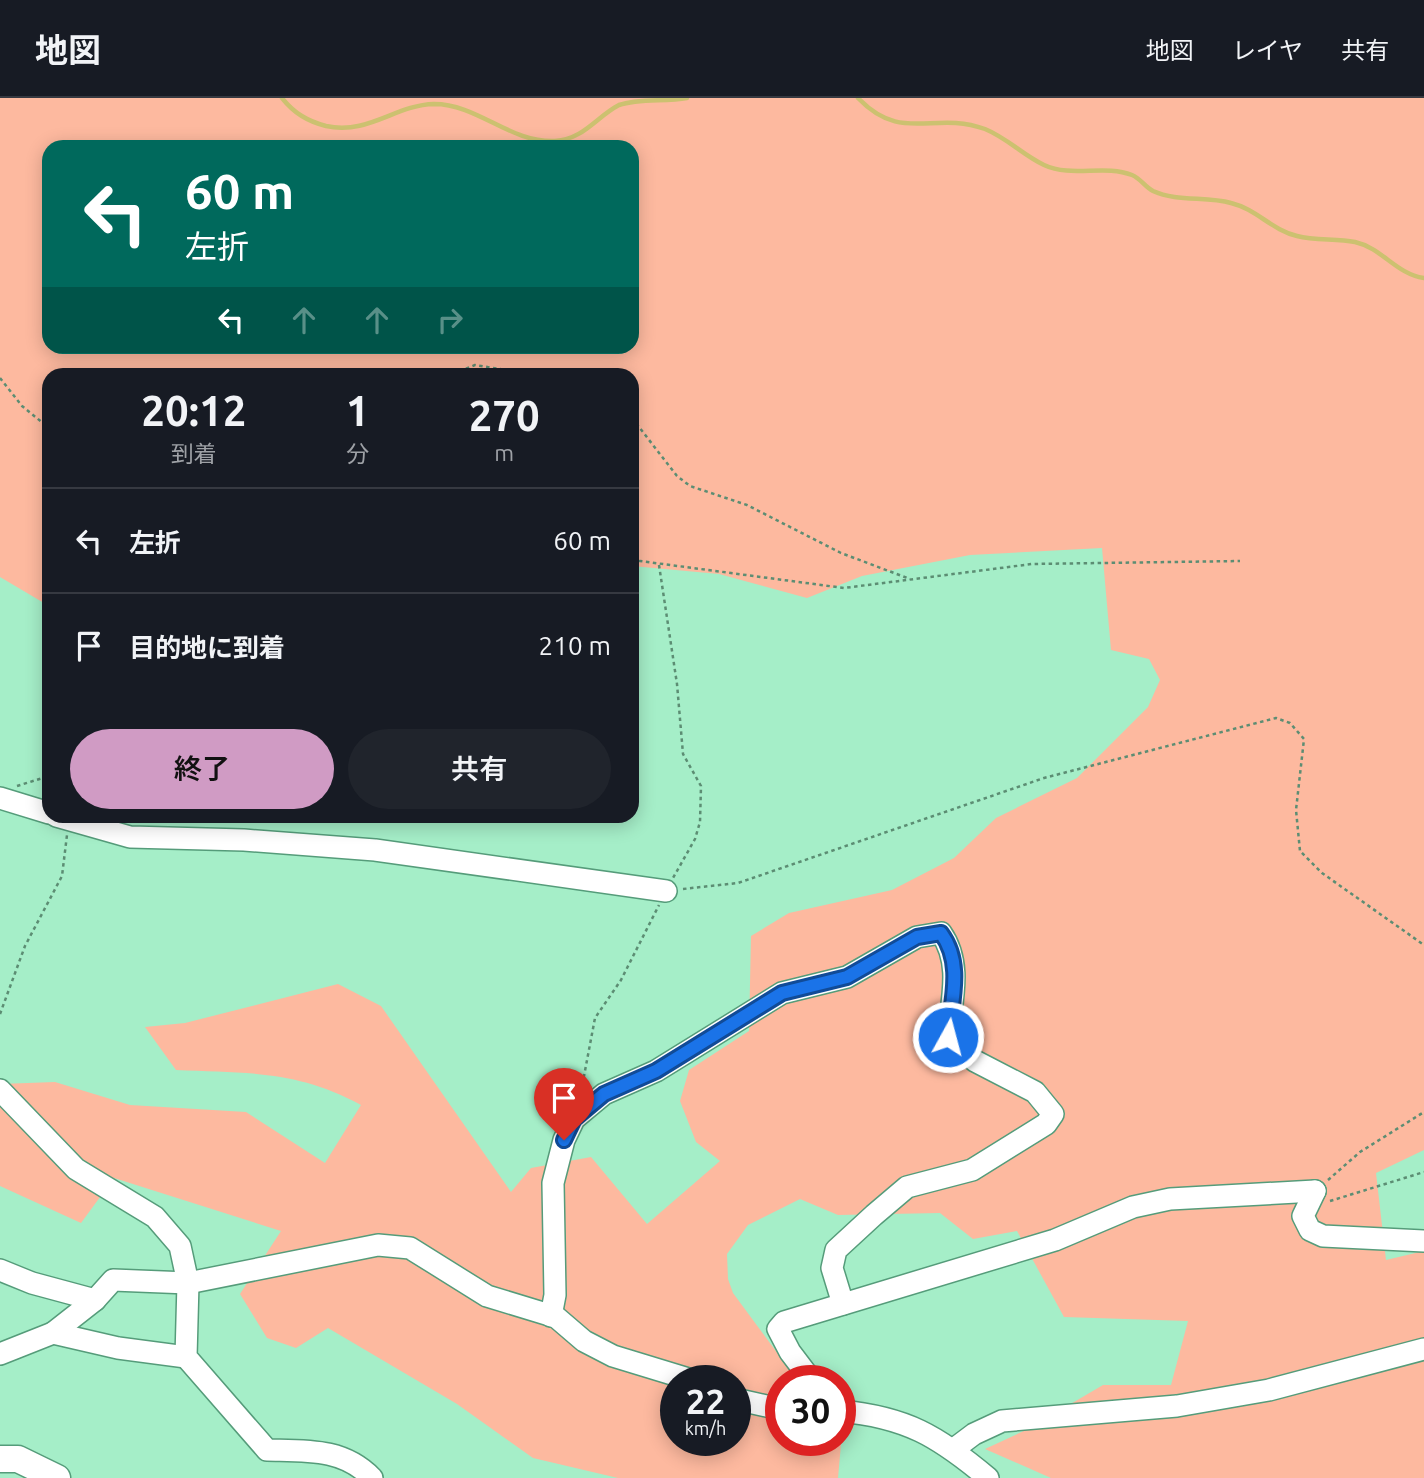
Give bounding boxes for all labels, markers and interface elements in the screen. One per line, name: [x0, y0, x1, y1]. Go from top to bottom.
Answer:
text: 地図: [35, 31, 101, 68]
text: 地図: [1146, 37, 1194, 64]
text: レイヤ: [1232, 37, 1303, 64]
text: 共有: [1341, 37, 1389, 64]
text: 60 m: [185, 163, 294, 218]
icon: left: [70, 168, 161, 259]
text: 左折: [185, 228, 249, 264]
icon: left: [212, 301, 250, 339]
icon: ahead: [285, 301, 323, 339]
icon: ahead: [358, 301, 396, 339]
icon: right: [431, 301, 469, 339]
text: 20:12: [141, 387, 246, 434]
text: 1: [346, 387, 369, 434]
text: 270: [469, 392, 540, 439]
text: m: [494, 440, 514, 465]
text: 到着: [171, 441, 217, 466]
text: 分: [346, 441, 369, 466]
icon: left: [70, 522, 108, 560]
text: 60 m: [553, 526, 611, 555]
text: 左折: [129, 528, 181, 557]
icon: arrive: [70, 627, 108, 665]
text: 210 m: [539, 631, 611, 660]
text: 目的地に到着: [129, 633, 285, 662]
button: 終了: [70, 729, 334, 809]
button: 共有: [348, 729, 611, 809]
position arrow: [911, 1000, 985, 1074]
pin: [534, 1068, 594, 1140]
icon: arrive: [545, 1079, 583, 1117]
speed limit sign: 30: [765, 1365, 856, 1456]
text: 22: [686, 1381, 725, 1421]
text: km/h: [685, 1418, 726, 1438]

